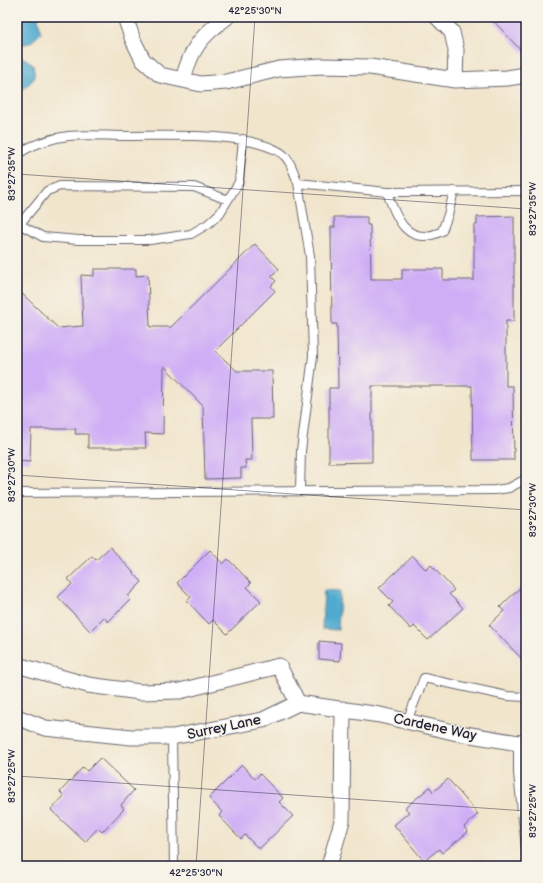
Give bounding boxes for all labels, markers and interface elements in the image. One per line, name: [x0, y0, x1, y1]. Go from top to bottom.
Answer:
text: 42°25'30"N: [228, 5, 282, 17]
text: 83°27'35"W: [6, 147, 18, 201]
text: 83°27'35"W: [527, 182, 539, 236]
text: 83°27'30"W: [6, 448, 18, 502]
text: 83°27'30"W: [527, 483, 539, 537]
street label: Cardene Way: [392, 710, 479, 744]
street label: Surrey Lane: [185, 711, 263, 743]
text: 83°27'25"W: [6, 749, 18, 803]
text: 83°27'25"W: [527, 784, 539, 838]
text: 42°25'30"N: [169, 867, 223, 879]

